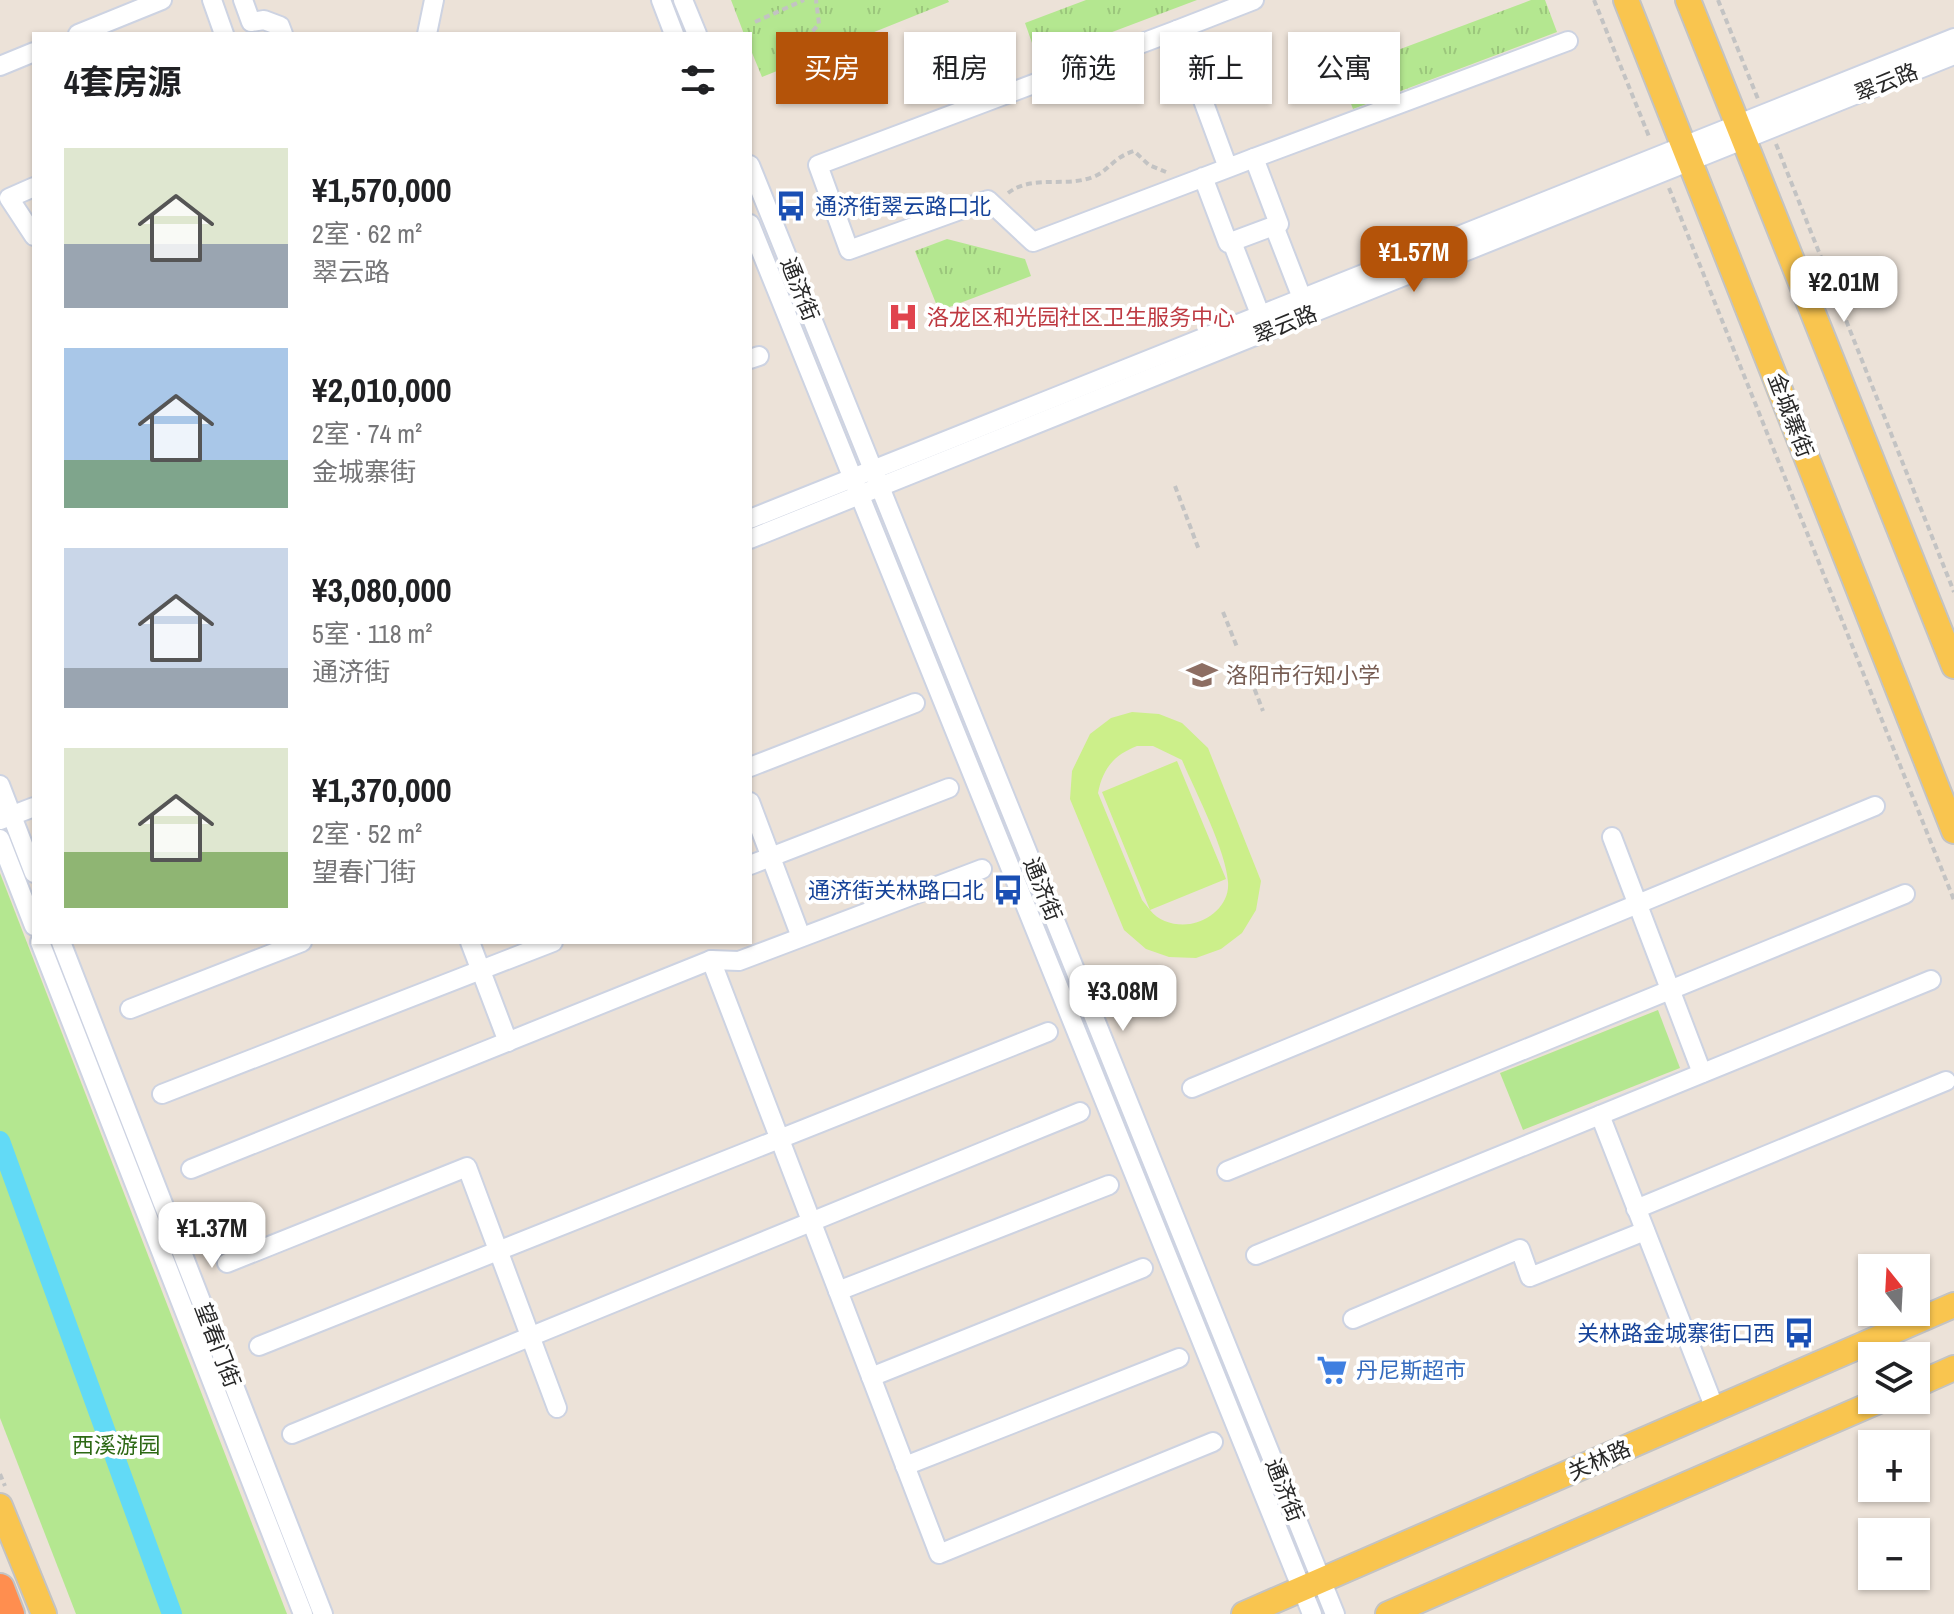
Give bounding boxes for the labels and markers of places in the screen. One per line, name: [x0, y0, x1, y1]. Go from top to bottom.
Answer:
bus stop icon: 通济街翠云路口北: [774, 189, 808, 223]
place label: 通济街翠云路口北: [815, 191, 991, 221]
pin: ¥1.57M: [1349, 226, 1479, 294]
pin: ¥2.01M: [1779, 256, 1909, 324]
hospital icon: 洛龙区和光园社区卫生服务中心: [886, 300, 920, 334]
place label: 洛龙区和光园社区卫生服务中心: [927, 302, 1235, 332]
school or university icon: 洛阳市行知小学: [1185, 658, 1219, 692]
place label: 洛阳市行知小学: [1226, 660, 1380, 690]
bus stop icon: 通济街关林路口北: [991, 873, 1025, 907]
place label: 通济街关林路口北: [808, 875, 984, 905]
pin: ¥3.08M: [1058, 965, 1188, 1033]
pin: ¥1.37M: [147, 1202, 277, 1270]
bus stop icon: 关林路金城寨街口西: [1782, 1316, 1816, 1350]
place label: 关林路金城寨街口西: [1577, 1318, 1775, 1348]
supermarket icon: 丹尼斯超市: [1315, 1353, 1349, 1387]
place label: 丹尼斯超市: [1356, 1355, 1466, 1385]

